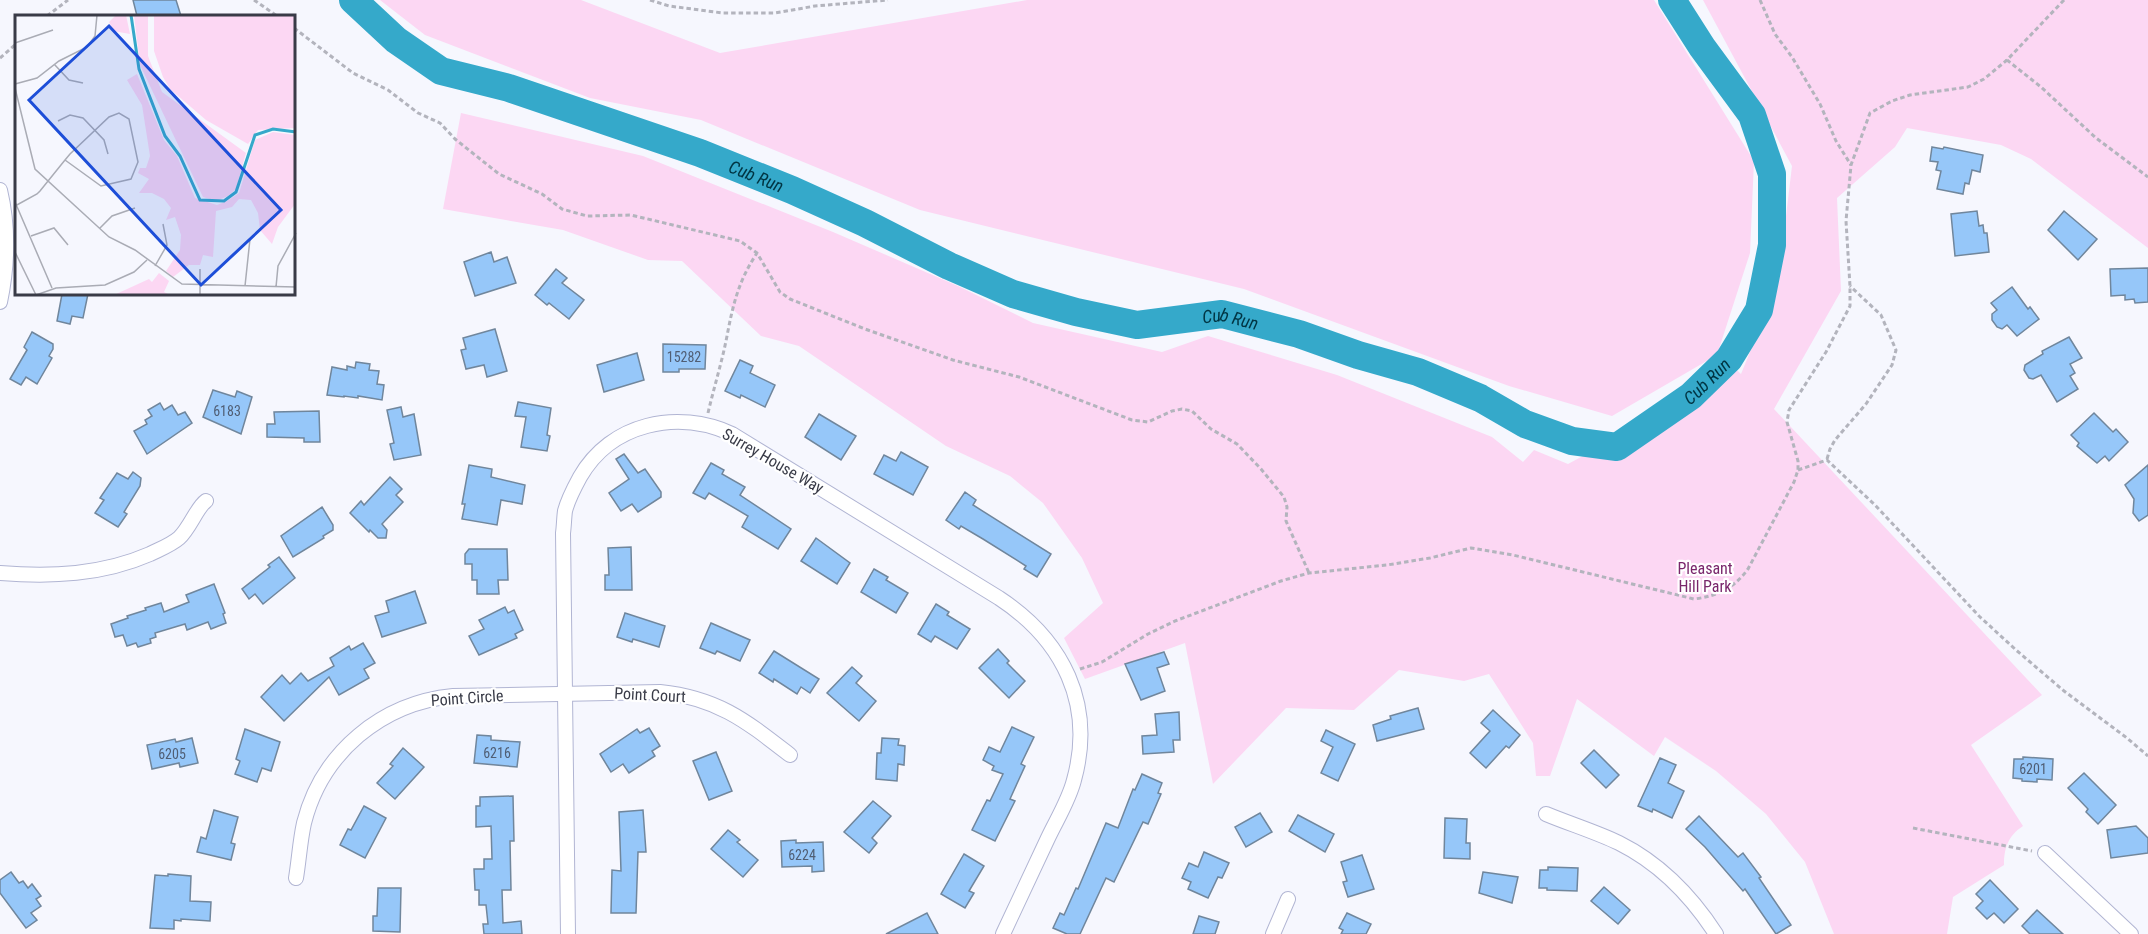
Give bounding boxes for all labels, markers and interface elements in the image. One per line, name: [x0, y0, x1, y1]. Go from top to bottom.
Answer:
inset map: [15, 15, 296, 296]
water label: Cub Run: [726, 155, 787, 196]
water label: Cub Run: [1201, 303, 1261, 334]
house number: 15282: [667, 349, 701, 365]
water label: Cub Run: [1679, 353, 1734, 409]
house number: 6183: [213, 403, 241, 419]
street label: Surrey House Way: [719, 424, 827, 498]
park label: Pleasant Hill Park: [1677, 559, 1733, 596]
street label: Point Court: [614, 684, 686, 706]
street label: Point Circle: [430, 686, 504, 710]
house number: 6216: [483, 745, 511, 761]
house number: 6205: [158, 746, 186, 762]
house number: 6201: [2019, 761, 2047, 777]
house number: 6224: [788, 847, 816, 863]

